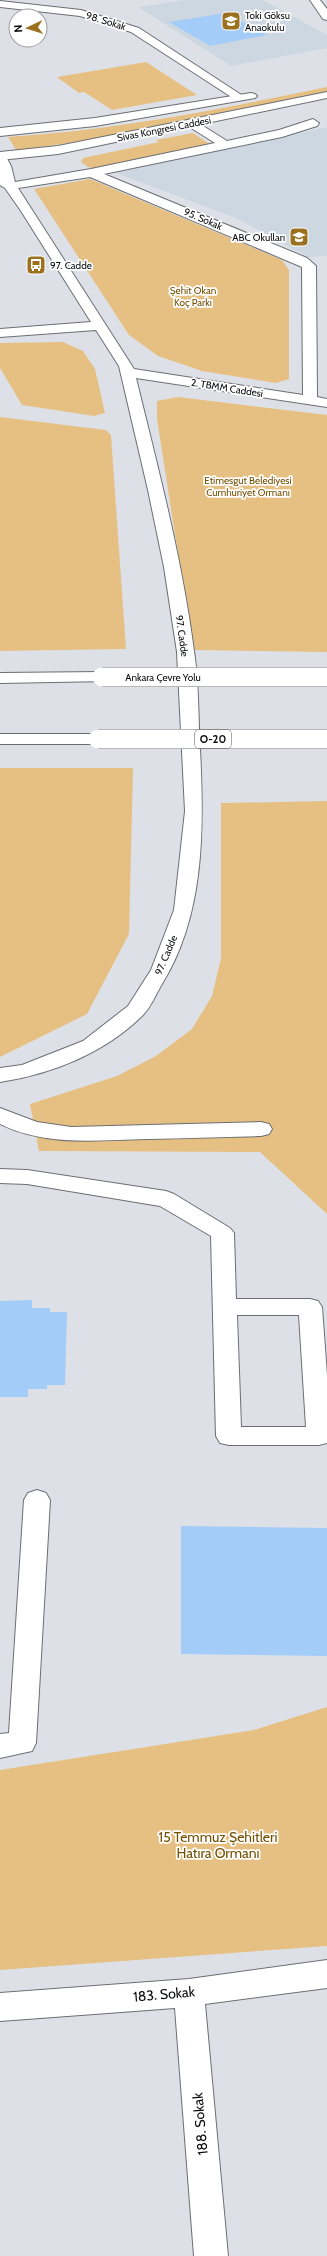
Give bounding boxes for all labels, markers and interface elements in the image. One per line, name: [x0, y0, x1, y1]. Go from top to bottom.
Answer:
north arrow: [8, 8, 48, 48]
street label: 98. Sokak: [84, 9, 128, 33]
place label: Toki Göksu Anaokulu: [245, 9, 290, 34]
school or university icon: Toki Göksu Anaokulu: [220, 10, 242, 32]
text: N: [11, 24, 25, 33]
street label: Sivas Kongresi Caddesi: [116, 114, 212, 144]
street label: 95. Sokak: [182, 205, 225, 233]
school or university icon: ABC Okulları: [288, 226, 310, 248]
place label: ABC Okulları: [232, 231, 285, 244]
bus stop icon: 97. Cadde: [25, 254, 47, 276]
place label: 97. Cadde: [50, 259, 92, 272]
park label: Şehit Okan Koç Parkı: [170, 284, 217, 309]
street label: 2. TBMM Caddesi: [190, 376, 264, 400]
park label: Etimesgut Belediyesi Cumhuriyet Ormanı: [204, 474, 292, 499]
street label: 97. Cadde: [173, 614, 191, 658]
street label: Ankara Çevre Yolu: [125, 671, 201, 684]
road number: O-20: [195, 730, 231, 748]
street label: 97. Cadde: [152, 933, 180, 977]
park label: 15 Temmuz Şehitleri Hatıra Ormanı: [159, 1828, 277, 1862]
street label: 183. Sokak: [132, 1982, 196, 2006]
street label: 188. Sokak: [188, 2091, 212, 2156]

